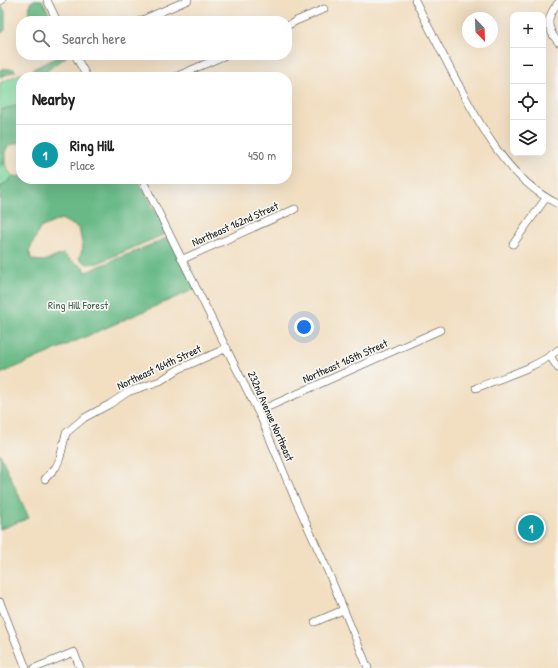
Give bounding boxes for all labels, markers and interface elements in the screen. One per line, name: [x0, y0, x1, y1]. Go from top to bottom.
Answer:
north arrow: [462, 12, 498, 48]
map controls: [510, 12, 546, 156]
button: +: [510, 12, 546, 48]
search box: [16, 16, 292, 60]
icon: search: [30, 27, 52, 49]
text: Search here: [62, 28, 126, 49]
button: −: [510, 48, 546, 84]
button: locate: [510, 84, 546, 120]
text: Nearby: [32, 87, 75, 110]
button: layers: [510, 120, 546, 156]
text: Ring Hill: [70, 135, 114, 156]
text: 1: [43, 146, 47, 164]
text: 450 m: [248, 146, 276, 164]
text: Place: [70, 156, 95, 174]
street label: Northeast 162nd Street: [190, 199, 281, 249]
park label: Ring Hill Forest: [48, 298, 108, 312]
your location: [294, 317, 314, 337]
street label: Northeast 165th Street: [300, 336, 390, 386]
street label: Northeast 164th Street: [115, 341, 203, 393]
street label: 232nd Avenue Northeast: [245, 369, 297, 463]
pin: 1: [518, 513, 544, 543]

